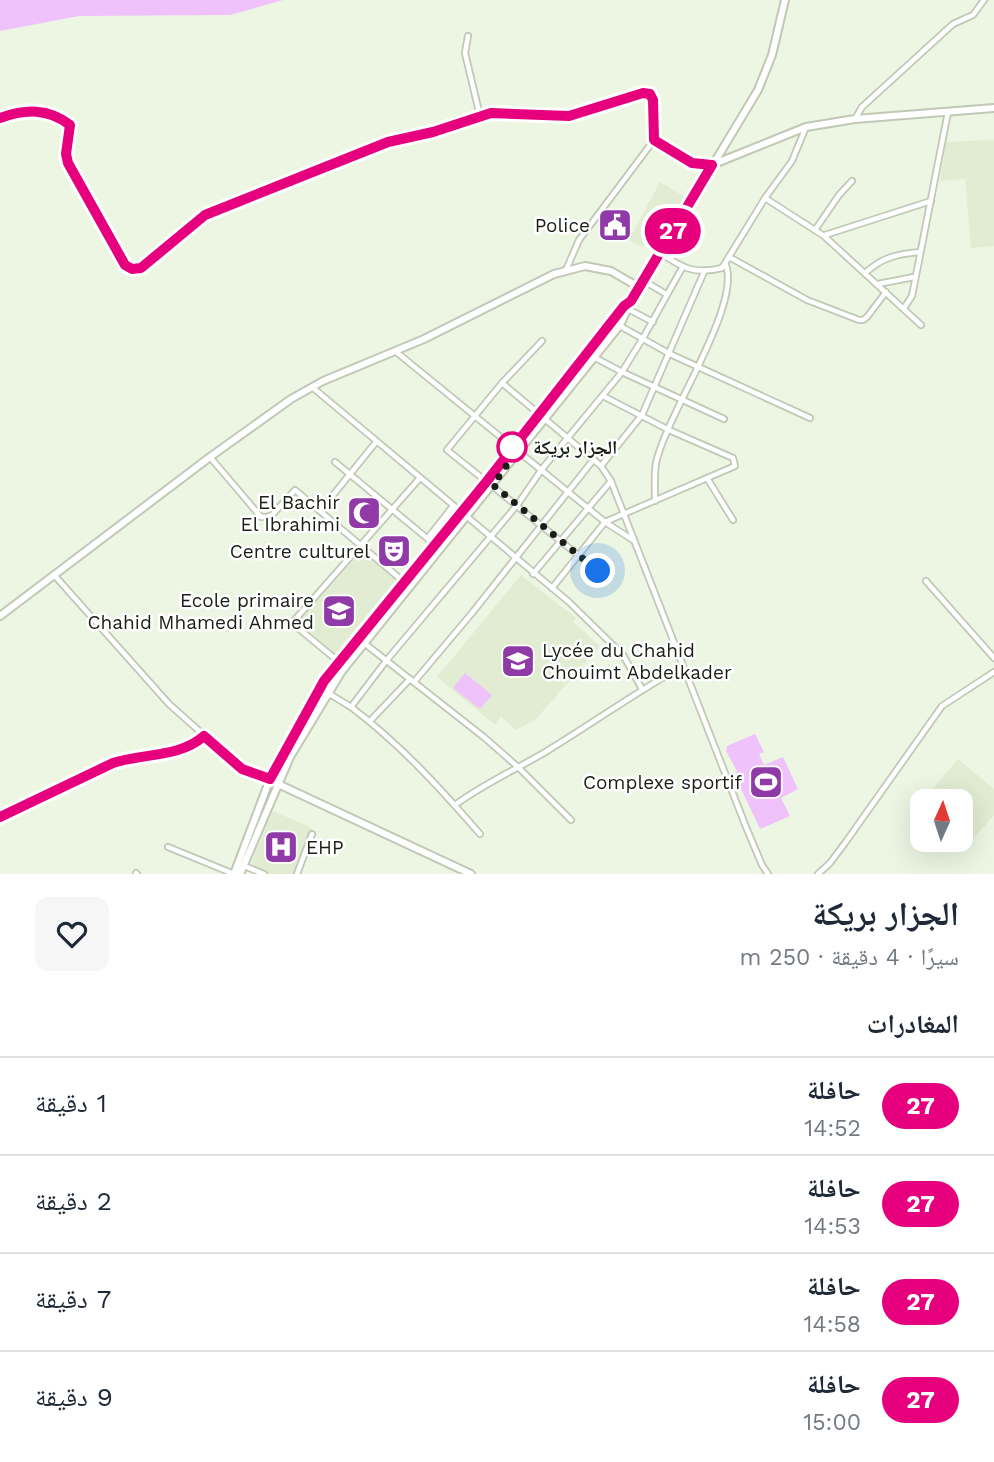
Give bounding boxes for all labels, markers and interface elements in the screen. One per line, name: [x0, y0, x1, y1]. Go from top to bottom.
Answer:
public building icon: Police: [596, 206, 634, 244]
line badge: 27: [642, 208, 704, 254]
place label: Police: [535, 214, 590, 237]
text: 27: [659, 217, 687, 245]
marker: الجزار بريكة: [497, 432, 527, 462]
place label: الجزار بريكة: [533, 436, 617, 459]
place label: El Bachir El Ibrahimi: [241, 491, 340, 536]
mosque icon: El Bachir El Ibrahimi: [345, 494, 383, 532]
theatre icon: Centre culturel: [375, 532, 413, 570]
place label: Centre culturel: [230, 540, 370, 563]
your location: [580, 553, 615, 588]
place label: Ecole primaire Chahid Mhamedi Ahmed: [88, 589, 314, 634]
school or university icon: Ecole primaire Chahid Mhamedi Ahmed: [320, 592, 358, 630]
place label: Lycée du Chahid Chouimt Abdelkader: [542, 639, 732, 684]
school or university icon: Lycée du Chahid Chouimt Abdelkader: [499, 642, 537, 680]
sports icon: Complexe sportif: [747, 763, 785, 801]
place label: Complexe sportif: [583, 771, 743, 794]
north arrow: [910, 789, 973, 852]
map controls: [910, 789, 973, 852]
hospital icon: EHP: [262, 828, 300, 866]
place label: EHP: [306, 836, 344, 859]
text: الجزار بريكة: [812, 894, 959, 933]
button: heart: [35, 897, 109, 971]
text: سيرًا · 4 دقيقة · 250 m: [739, 944, 959, 971]
text: المغادرات: [867, 1009, 959, 1039]
text: حافلة: [807, 1075, 861, 1105]
text: 1 دقيقة: [35, 1088, 107, 1118]
text: 27: [906, 1092, 935, 1120]
text: 14:52: [804, 1115, 861, 1142]
text: حافلة: [807, 1173, 861, 1203]
text: 2 دقيقة: [35, 1186, 112, 1216]
text: 27: [906, 1190, 935, 1218]
text: 14:53: [804, 1213, 861, 1240]
text: حافلة: [807, 1271, 861, 1301]
text: 7 دقيقة: [35, 1284, 111, 1314]
text: 27: [906, 1288, 935, 1316]
text: 14:58: [804, 1311, 861, 1338]
text: حافلة: [807, 1369, 861, 1399]
text: 9 دقيقة: [35, 1382, 113, 1412]
text: 27: [906, 1386, 935, 1414]
text: 15:00: [803, 1409, 861, 1436]

